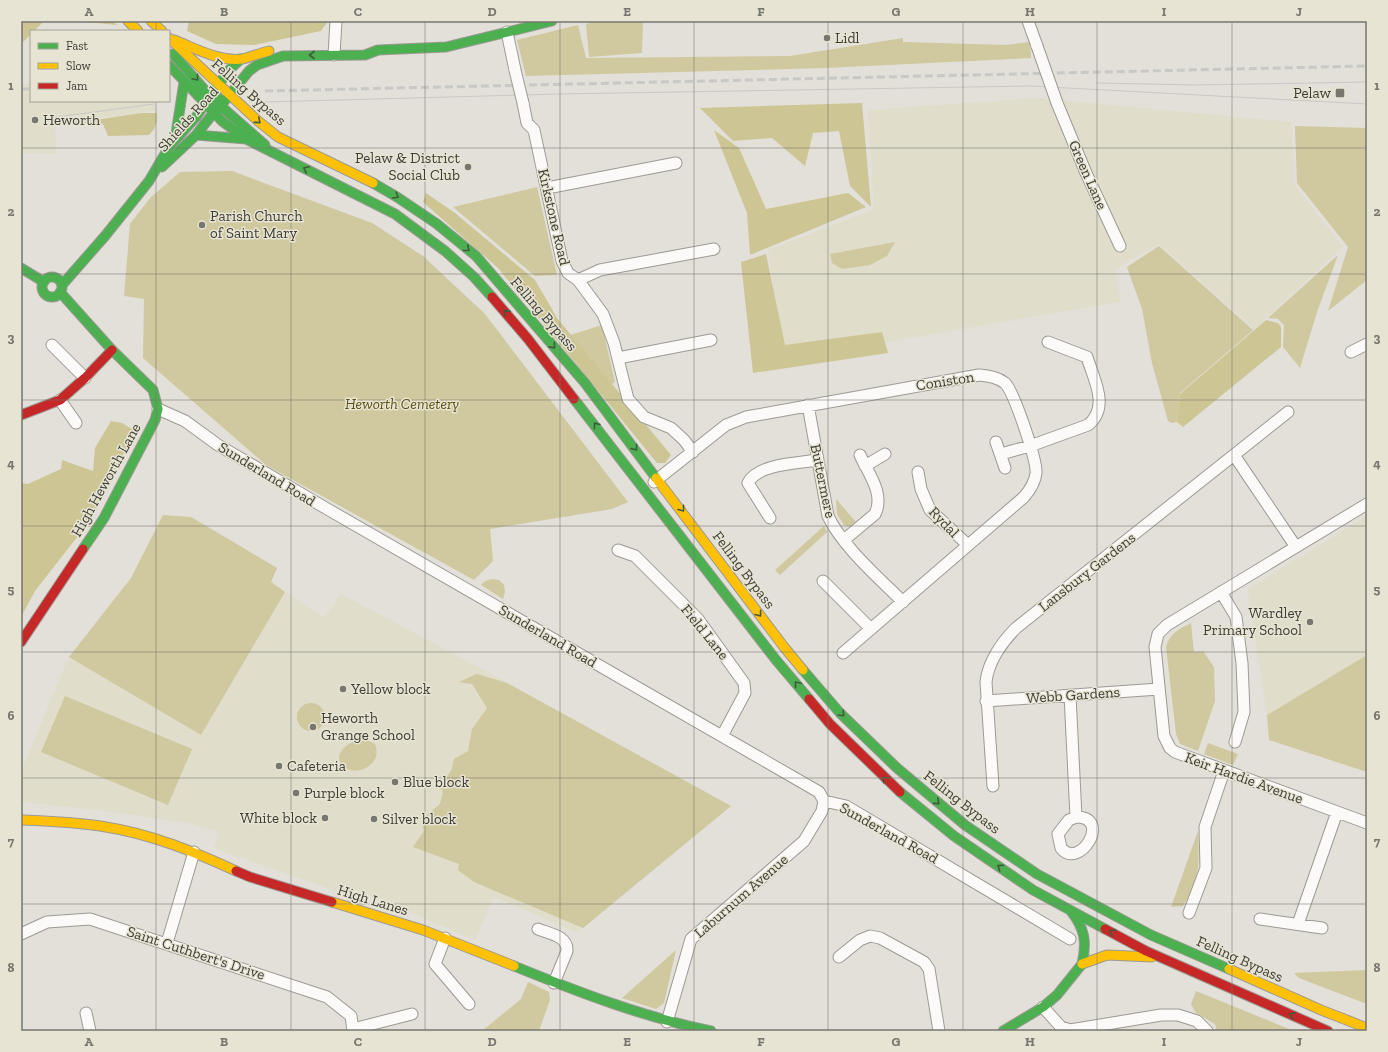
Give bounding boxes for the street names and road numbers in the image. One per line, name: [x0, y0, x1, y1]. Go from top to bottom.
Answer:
street label: Felling Bypass: [208, 55, 290, 129]
street label: Shields Road: [154, 82, 223, 156]
street label: Green Lane: [1065, 138, 1111, 212]
street label: Kirkstone Road: [534, 167, 574, 268]
street label: Felling Bypass: [507, 273, 581, 355]
street label: Coniston: [915, 367, 976, 394]
street label: High Heworth Lane: [67, 420, 145, 540]
street label: Sunderland Road: [215, 438, 320, 510]
street label: Buttermere: [806, 442, 840, 520]
street label: Rydal: [925, 503, 963, 541]
street label: Felling Bypass: [709, 528, 779, 612]
street label: Lansbury Gardens: [1035, 528, 1139, 616]
street label: Sunderland Road: [496, 601, 601, 672]
street label: Field Lane: [677, 601, 733, 663]
street label: Webb Gardens: [1025, 683, 1121, 707]
street label: Keir Hardie Avenue: [1182, 748, 1306, 808]
street label: Felling Bypass: [920, 766, 1004, 838]
street label: Sunderland Road: [836, 798, 942, 868]
street label: Laburnum Avenue: [690, 850, 792, 942]
street label: High Lanes: [335, 881, 411, 919]
street label: Saint Cuthbert's Drive: [125, 922, 267, 984]
street label: Felling Bypass: [1194, 932, 1286, 986]

